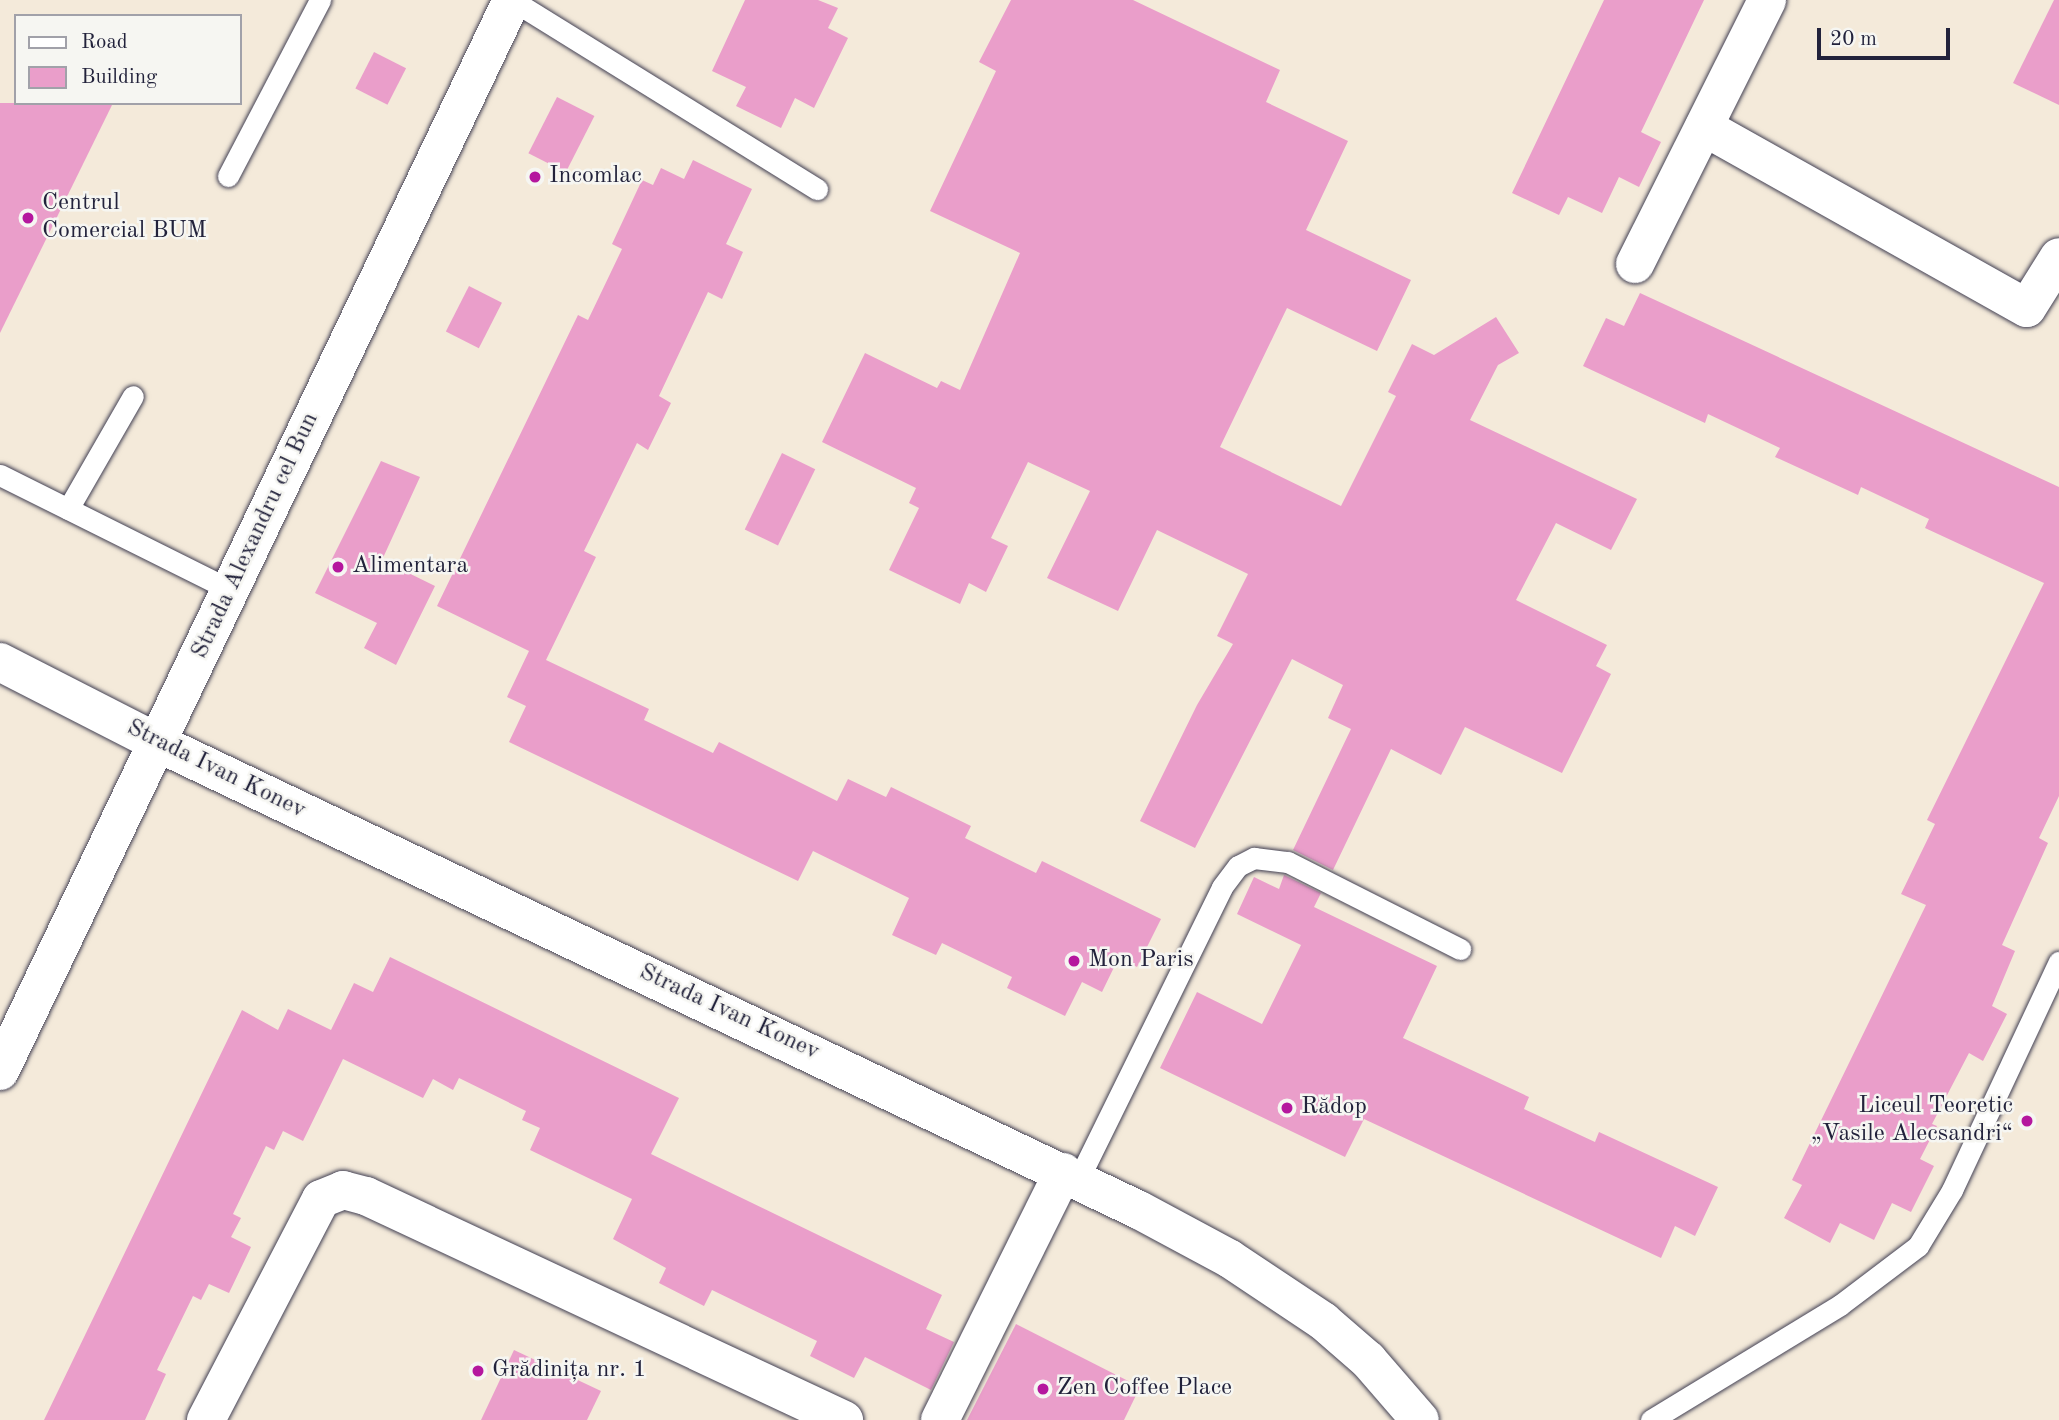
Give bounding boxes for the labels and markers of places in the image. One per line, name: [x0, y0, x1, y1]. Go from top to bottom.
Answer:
place label: Incomlac: [549, 163, 642, 191]
marker: Incomlac: [527, 169, 543, 185]
place label: Centrul Comercial BUM: [42, 190, 207, 246]
marker: Centrul Comercial BUM: [20, 210, 36, 226]
place label: Alimentara: [352, 553, 468, 581]
marker: Alimentara: [330, 559, 346, 575]
place label: Mon Paris: [1088, 947, 1194, 975]
marker: Mon Paris: [1066, 953, 1082, 969]
place label: Liceul Teoretic „Vasile Alecsandri“: [1811, 1093, 2013, 1149]
place label: Rădop: [1301, 1094, 1367, 1122]
marker: Rădop: [1279, 1100, 1295, 1116]
marker: Liceul Teoretic „Vasile Alecsandri“: [2019, 1113, 2035, 1129]
place label: Grădinița nr. 1: [492, 1357, 647, 1385]
marker: Grădinița nr. 1: [470, 1363, 486, 1379]
place label: Zen Coffee Place: [1057, 1375, 1232, 1403]
marker: Zen Coffee Place: [1035, 1381, 1051, 1397]

